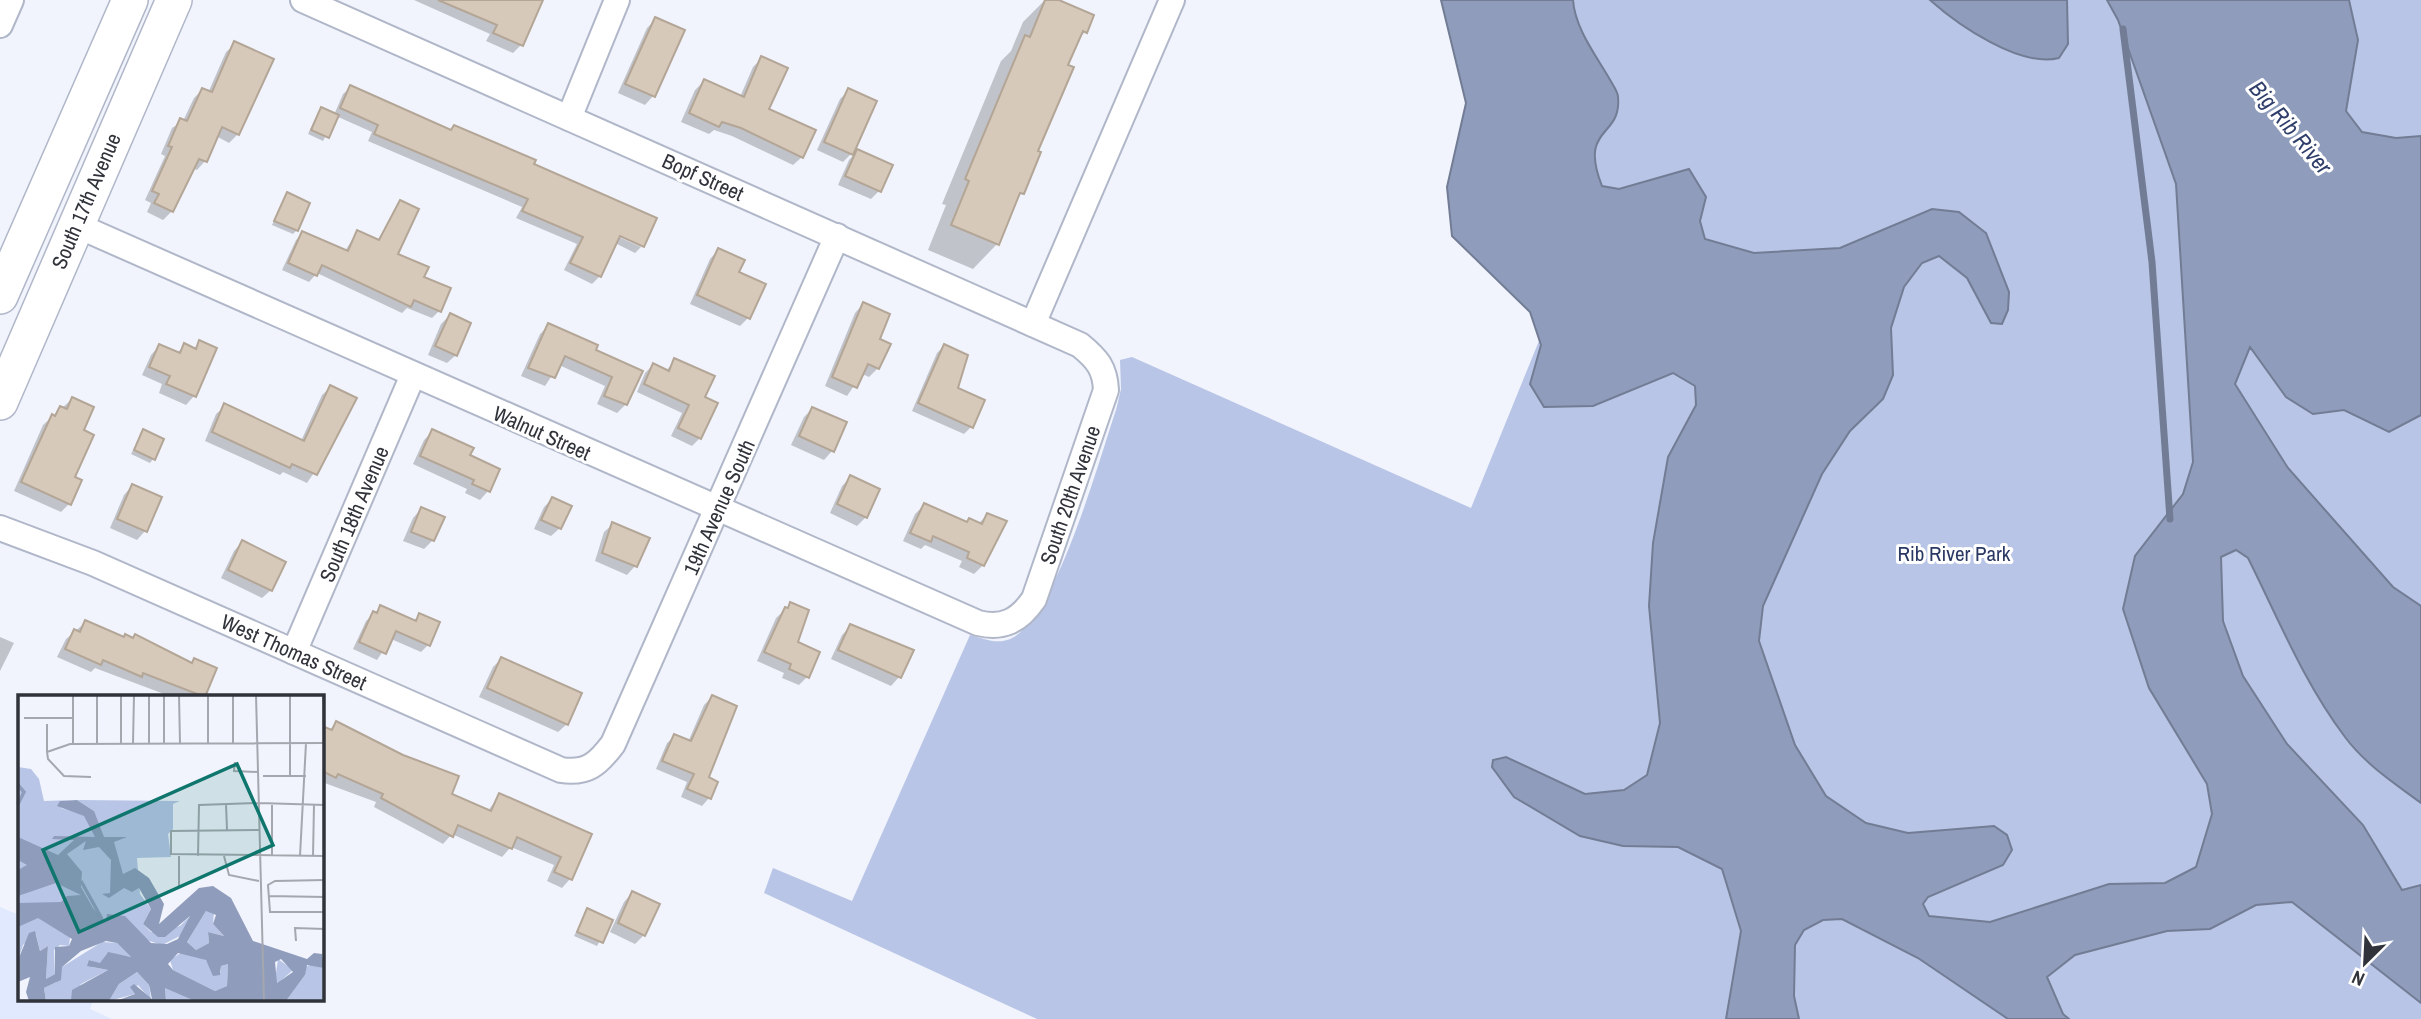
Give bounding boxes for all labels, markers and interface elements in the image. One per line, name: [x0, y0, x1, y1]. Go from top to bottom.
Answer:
water label: Big Rib River: [2243, 74, 2340, 181]
street label: South 17th Avenue: [44, 128, 128, 274]
street label: Bopf Street: [658, 146, 748, 208]
street label: Walnut Street: [489, 399, 595, 467]
street label: South 20th Avenue: [1033, 422, 1107, 568]
street label: 19th Avenue South: [676, 435, 762, 579]
street label: South 18th Avenue: [312, 441, 396, 587]
park label: Rib River Park: [1898, 539, 2011, 568]
street label: West Thomas Street: [217, 607, 372, 697]
inset map: [18, 695, 324, 1002]
north arrow: [2330, 928, 2400, 998]
text: N: [2348, 964, 2369, 993]

